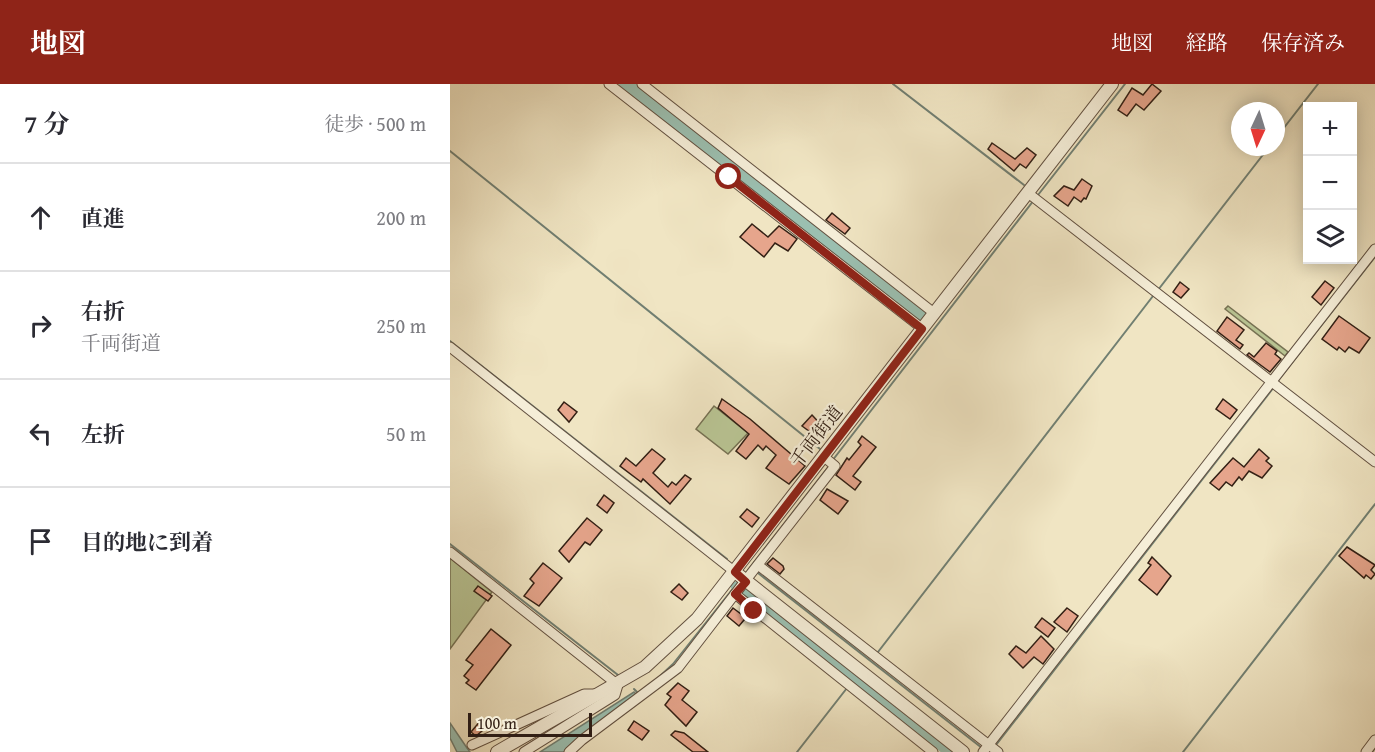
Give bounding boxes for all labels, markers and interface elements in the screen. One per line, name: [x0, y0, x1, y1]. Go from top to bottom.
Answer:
text: 地図: [30, 22, 86, 63]
text: 地図: [1111, 27, 1153, 58]
text: 経路: [1186, 27, 1228, 58]
text: 保存済み: [1261, 27, 1345, 58]
north arrow: [1231, 102, 1285, 156]
map controls: [1303, 102, 1357, 264]
button: +: [1303, 102, 1357, 156]
text: 7 分: [24, 104, 69, 143]
text: 徒歩 · 500 m: [324, 109, 426, 138]
button: −: [1303, 156, 1357, 210]
route start: [715, 163, 741, 189]
icon: ahead: [24, 201, 57, 234]
text: 直進: [81, 202, 125, 234]
text: 200 m: [376, 203, 426, 232]
button: layers: [1303, 210, 1357, 264]
text: 右折: [81, 295, 125, 327]
icon: right: [24, 309, 57, 342]
text: 250 m: [376, 311, 426, 340]
text: 千両街道: [81, 328, 161, 357]
street label: 千両街道: [783, 399, 849, 473]
icon: left: [24, 417, 57, 450]
text: 左折: [81, 418, 125, 450]
text: 50 m: [386, 419, 426, 448]
icon: arrive: [24, 525, 57, 558]
text: 目的地に到着: [81, 526, 213, 558]
route end: [740, 597, 766, 623]
scale bar: [468, 710, 592, 738]
text: 100 m: [477, 711, 517, 735]

